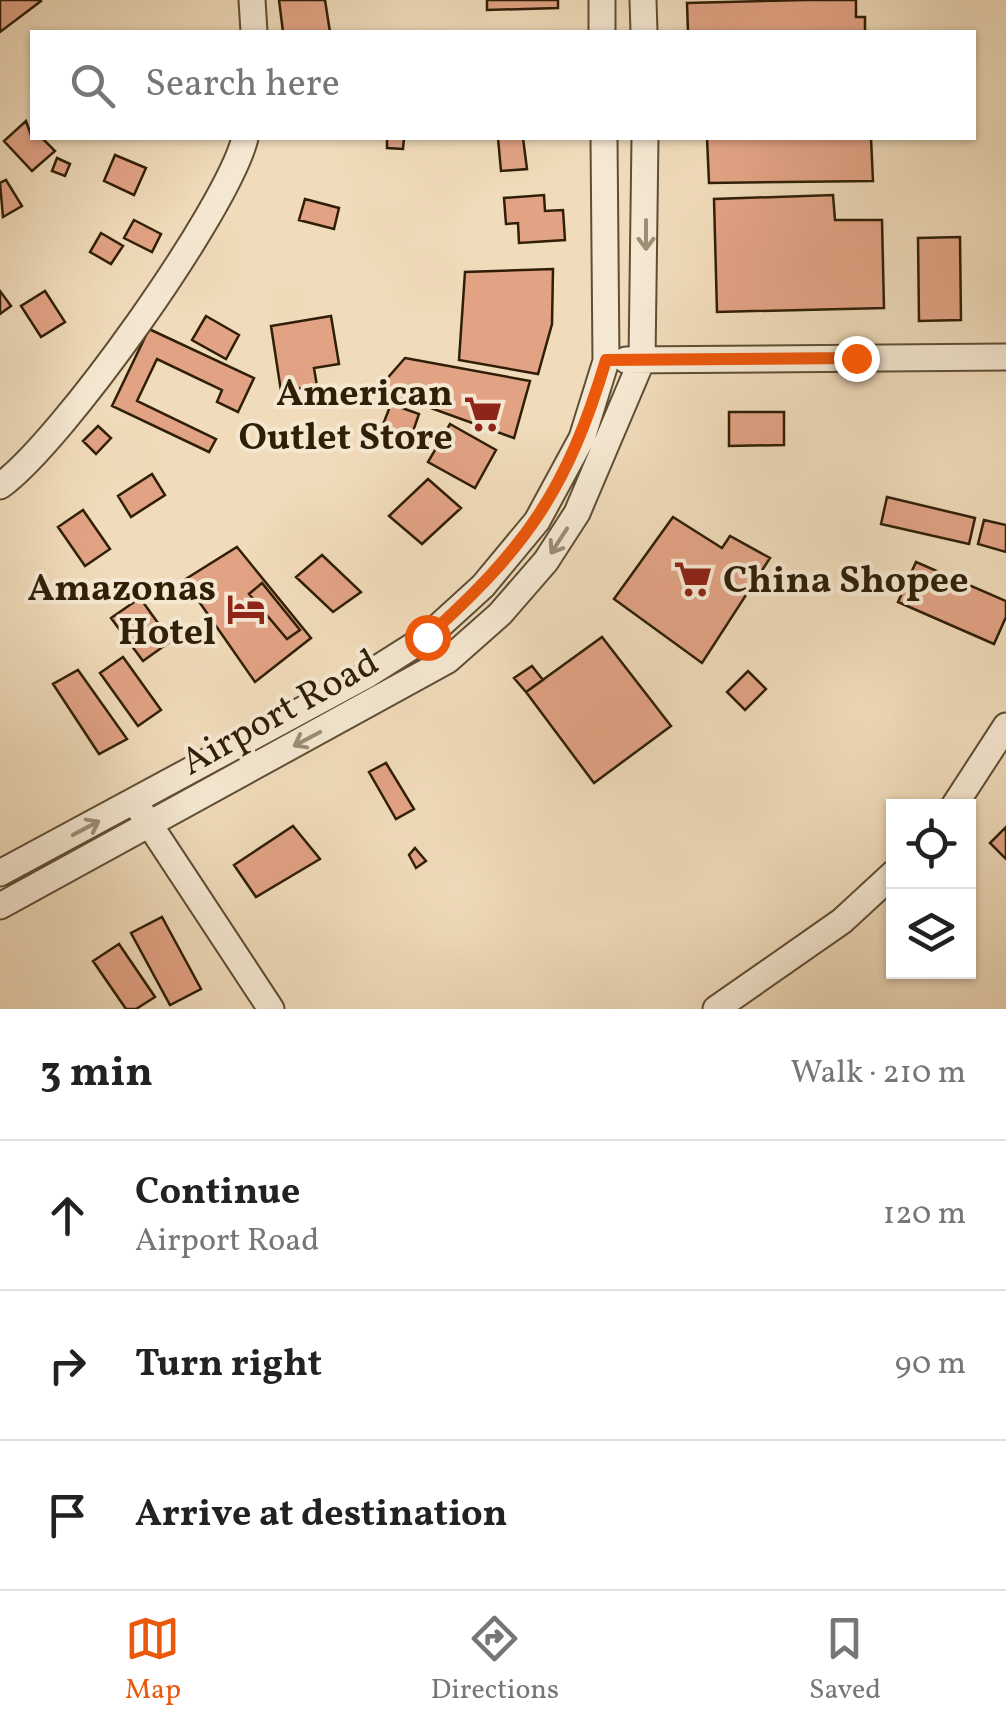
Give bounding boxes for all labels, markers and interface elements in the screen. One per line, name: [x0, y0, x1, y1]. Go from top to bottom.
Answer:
search box: [30, 30, 976, 140]
icon: search: [65, 58, 120, 113]
text: Search here: [145, 59, 340, 112]
one-way arrow: [636, 218, 656, 250]
route end: [834, 336, 880, 382]
place label: American Outlet Store: [239, 369, 453, 466]
supermarket icon: American Outlet Store: [462, 393, 504, 435]
one-way arrow: [549, 527, 570, 555]
place label: China Shopee: [723, 556, 969, 609]
supermarket icon: China Shopee: [672, 558, 714, 600]
place label: Amazonas Hotel: [27, 564, 216, 661]
hotel icon: Amazonas Hotel: [225, 588, 267, 630]
route start: [405, 615, 451, 661]
street label: Airport Road: [172, 638, 389, 790]
one-way arrow: [292, 730, 322, 749]
map controls: [886, 799, 976, 979]
button: locate: [886, 799, 976, 889]
one-way arrow: [71, 817, 101, 837]
button: layers: [886, 889, 976, 979]
text: 3 min: [40, 1045, 153, 1104]
text: Walk · 210 m: [791, 1052, 966, 1096]
text: Continue: [135, 1167, 300, 1220]
icon: ahead: [40, 1188, 95, 1243]
text: 120 m: [883, 1193, 966, 1237]
text: Airport Road: [135, 1220, 319, 1264]
icon: right: [40, 1338, 95, 1393]
text: Turn right: [135, 1339, 322, 1392]
text: 90 m: [895, 1343, 966, 1387]
icon: arrive: [40, 1488, 95, 1543]
text: Arrive at destination: [135, 1489, 508, 1542]
tab: Map: [125, 1611, 181, 1710]
tab: Directions: [431, 1611, 559, 1710]
tab: Saved: [809, 1611, 881, 1710]

